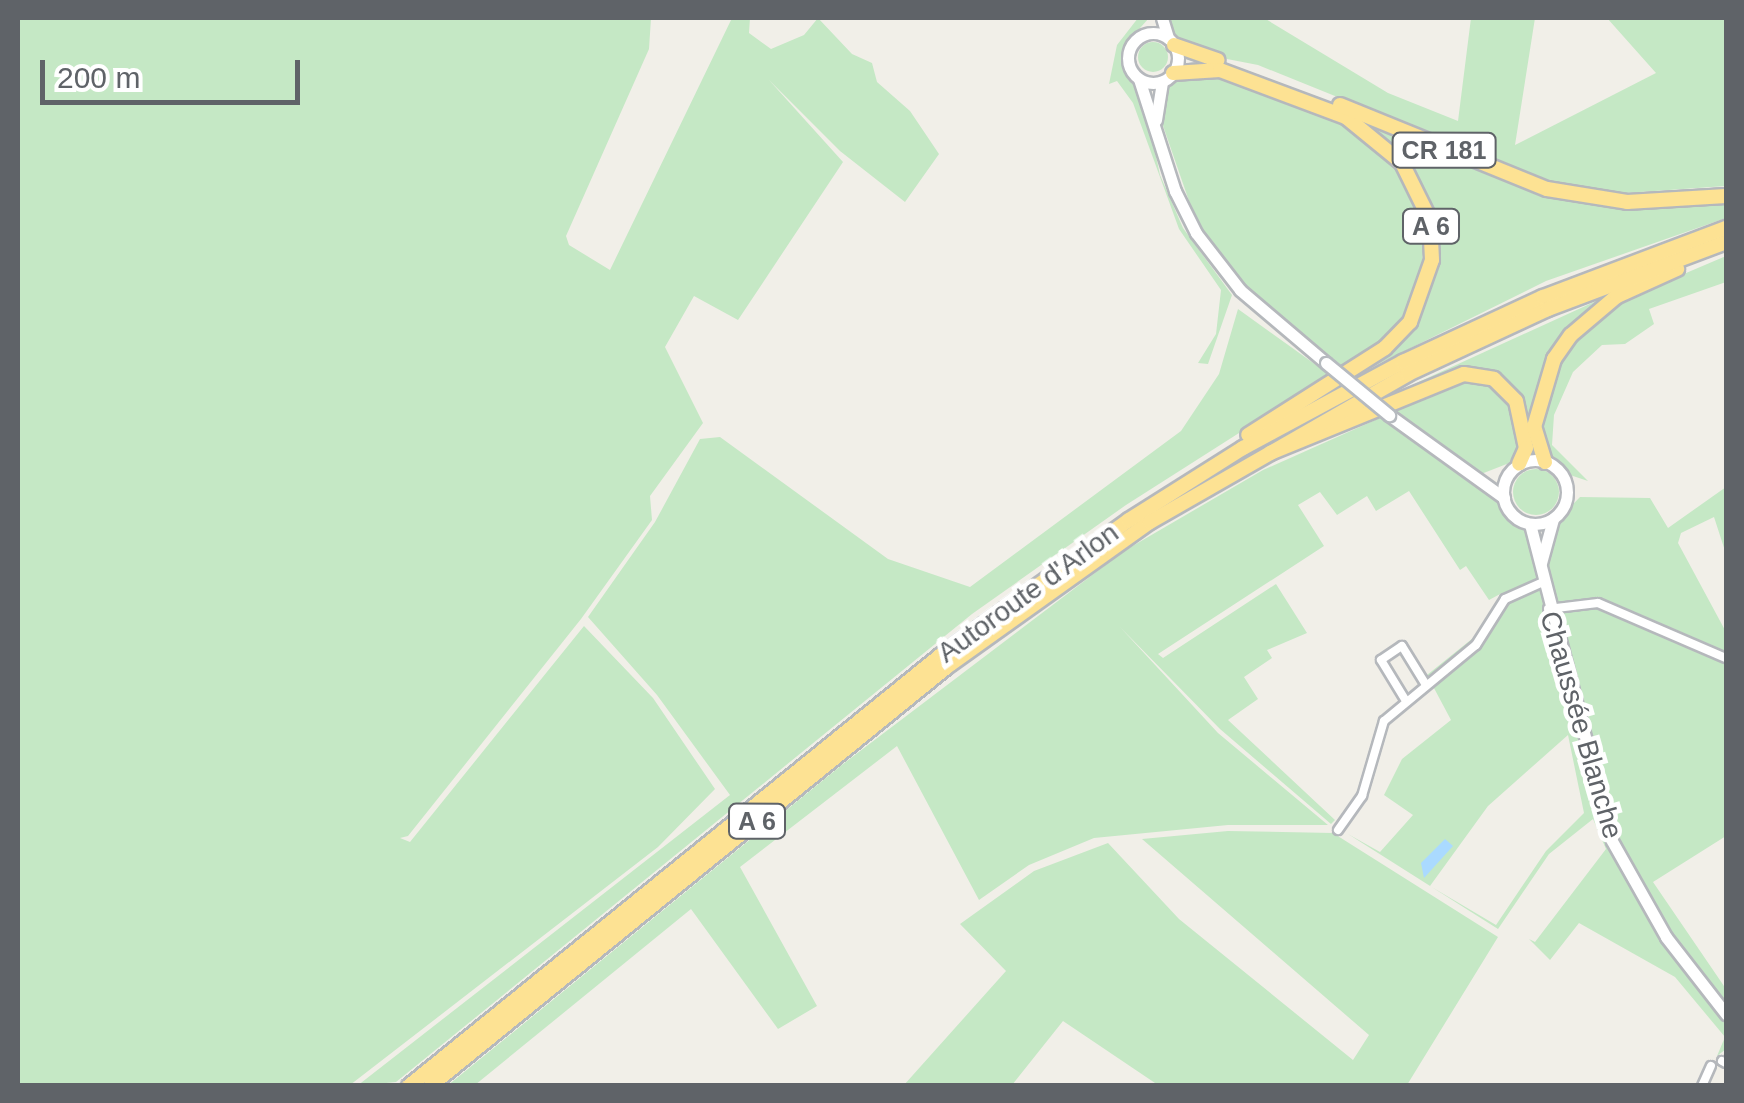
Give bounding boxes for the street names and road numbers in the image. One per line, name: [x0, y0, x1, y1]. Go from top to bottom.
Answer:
road number: CR 181: [1392, 130, 1496, 170]
road number: A 6: [1401, 206, 1461, 246]
street label: Autoroute d'Arlon: [931, 516, 1125, 670]
street label: Chaussée Blanche: [1532, 607, 1630, 843]
road number: A 6: [727, 801, 787, 841]

